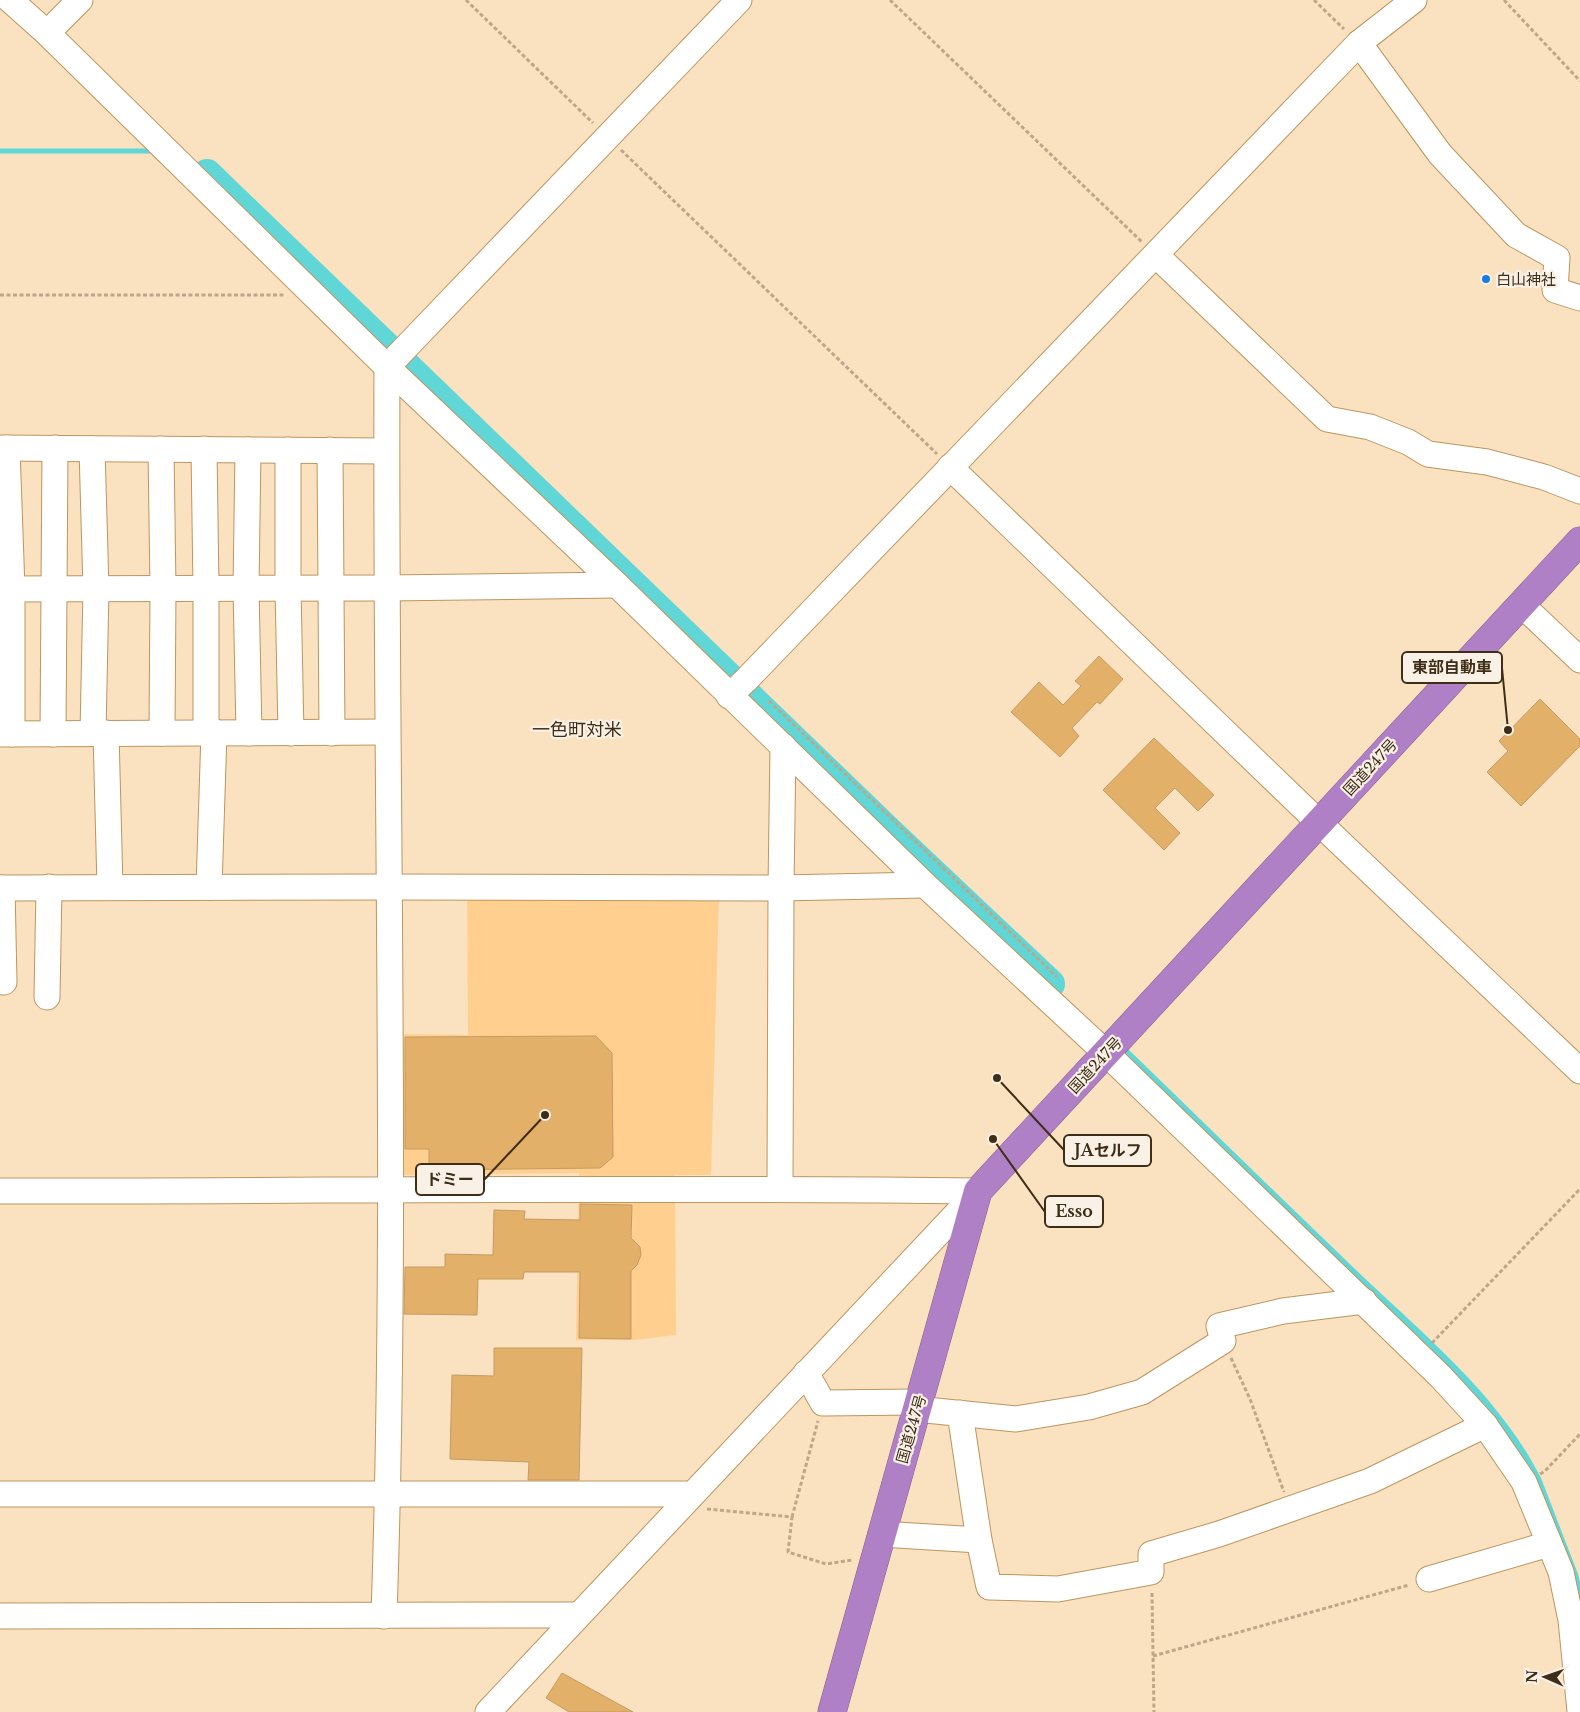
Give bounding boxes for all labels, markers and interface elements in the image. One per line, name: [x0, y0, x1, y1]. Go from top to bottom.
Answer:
place label: 白山神社: [1496, 270, 1556, 289]
marker: 白山神社: [1480, 273, 1492, 285]
callout: 東部自動車: [1402, 652, 1502, 683]
text: 東部自動車: [1412, 657, 1492, 677]
district label: 一色町対米: [532, 719, 622, 741]
street label: 国道247号: [1339, 735, 1401, 799]
street label: 国道247号: [1064, 1033, 1126, 1097]
callout: JAセルフ: [1064, 1135, 1151, 1166]
text: JAセルフ: [1071, 1140, 1142, 1160]
callout: ドミー: [416, 1164, 484, 1195]
text: ドミー: [426, 1169, 474, 1189]
callout: Esso: [1045, 1196, 1103, 1227]
text: Esso: [1055, 1201, 1093, 1221]
street label: 国道247号: [892, 1392, 930, 1466]
north arrow: [1520, 1652, 1570, 1702]
text: N: [1523, 1670, 1541, 1683]

